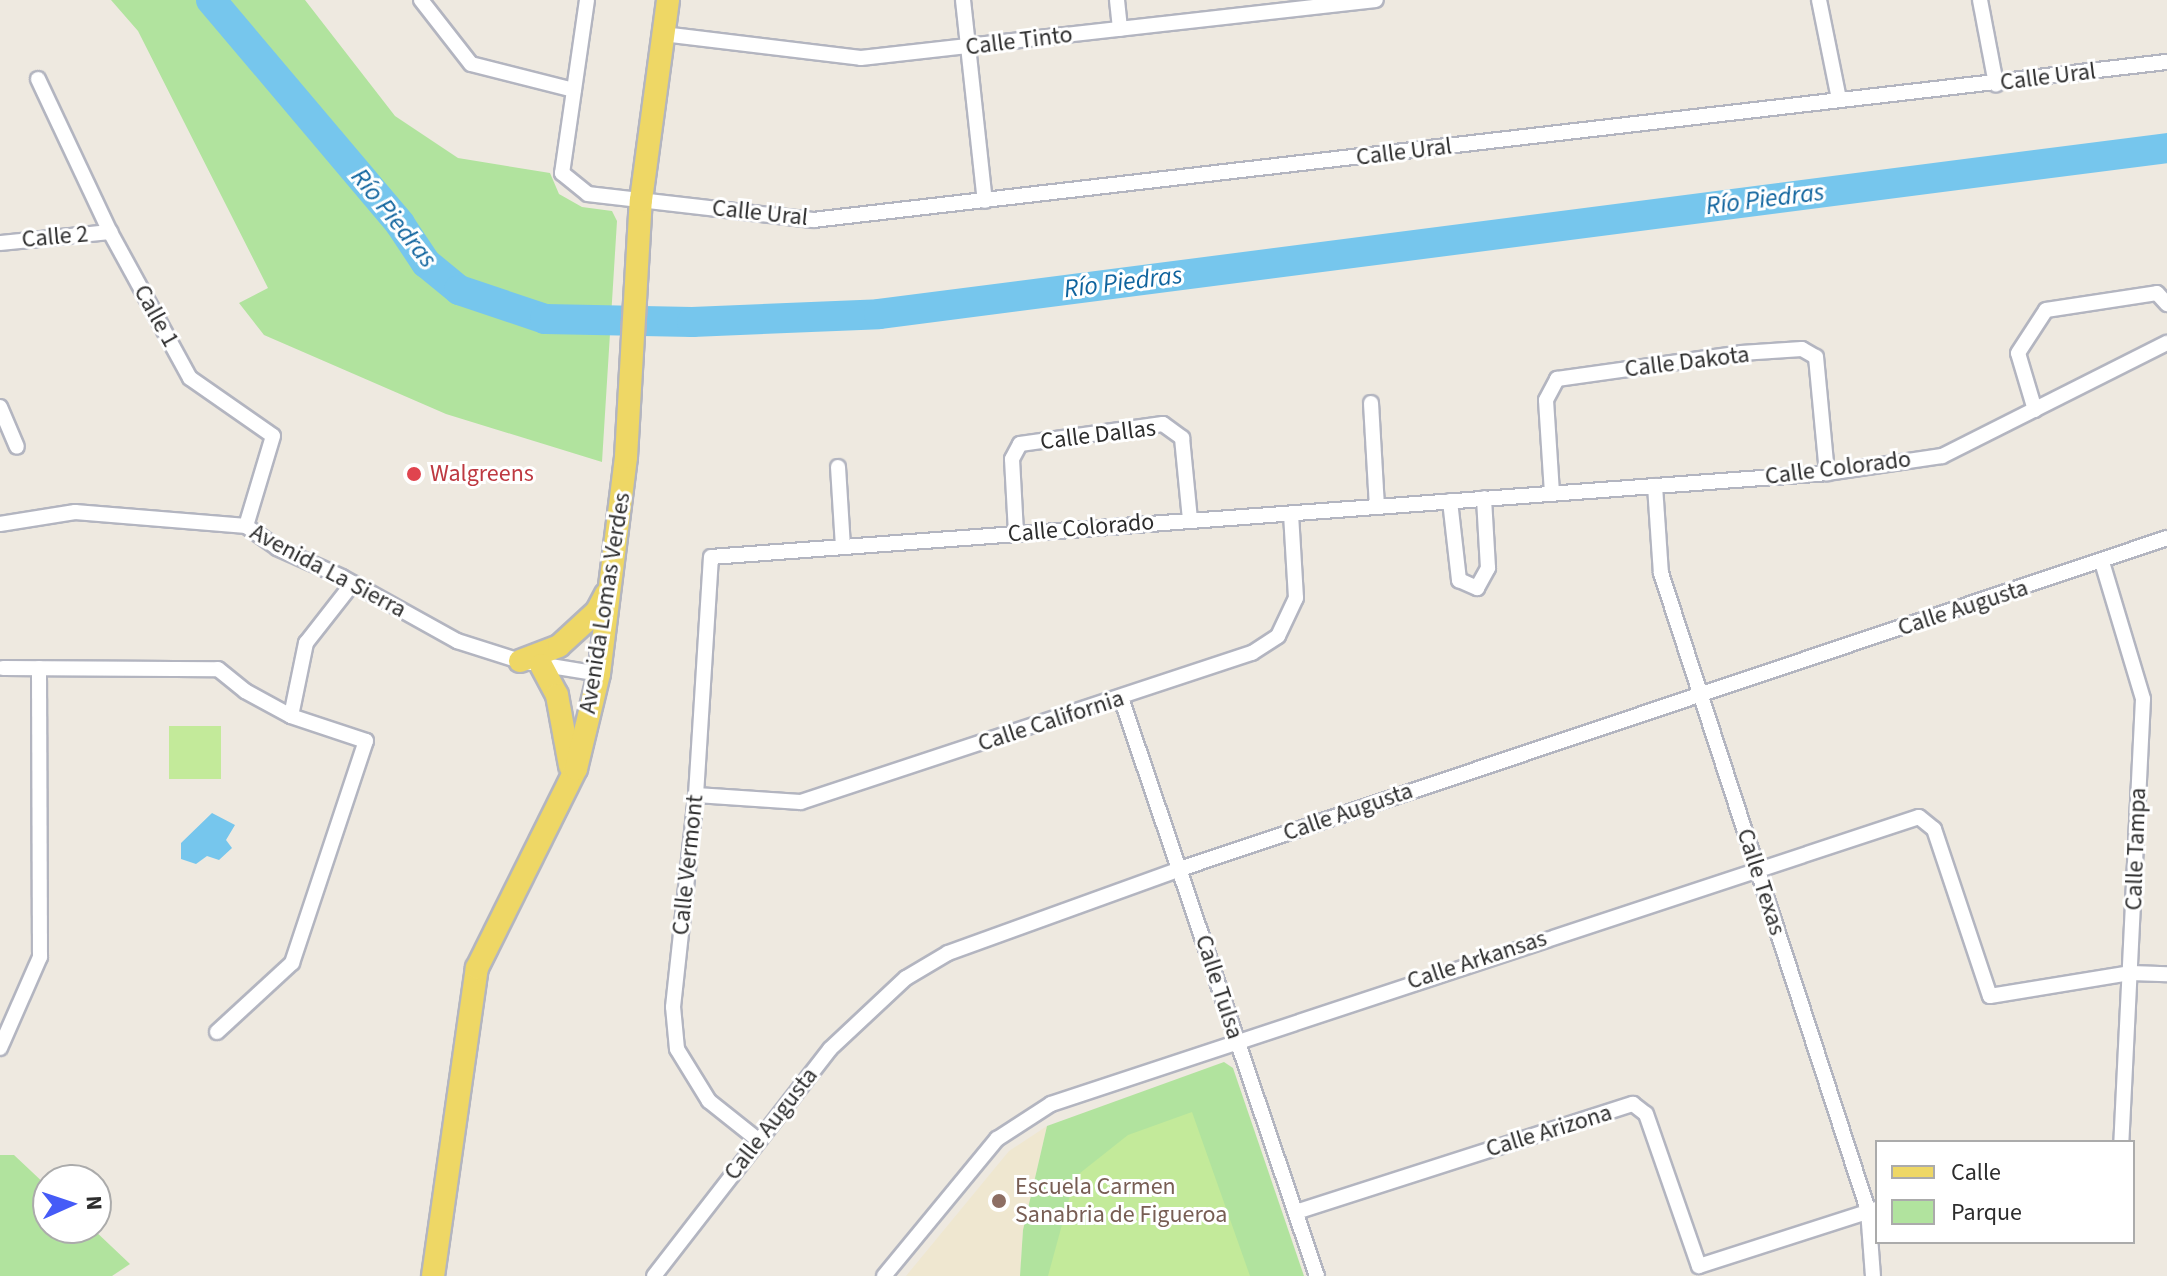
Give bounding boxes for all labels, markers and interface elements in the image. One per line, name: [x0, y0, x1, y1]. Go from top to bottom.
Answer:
street label: Calle Tinto: [964, 20, 1074, 62]
street label: Calle Ural: [1999, 57, 2097, 97]
street label: Calle Ural: [1355, 132, 1453, 172]
water label: Río Piedras: [344, 162, 444, 274]
water label: Río Piedras: [1704, 176, 1826, 222]
street label: Calle Ural: [711, 194, 809, 232]
street label: Calle 2: [21, 220, 89, 254]
water label: Río Piedras: [1062, 259, 1184, 305]
street label: Calle 1: [127, 280, 185, 352]
street label: Calle Dakota: [1623, 340, 1751, 384]
street label: Calle Dallas: [1039, 414, 1157, 456]
street label: Calle Colorado: [1763, 445, 1913, 491]
place label: Walgreens: [430, 460, 534, 488]
marker: Walgreens: [405, 465, 423, 483]
street label: Avenida Lomas Verdes: [573, 490, 637, 716]
street label: Calle Colorado: [1007, 507, 1155, 549]
street label: Avenida La Sierra: [245, 518, 411, 624]
street label: Calle Augusta: [1894, 573, 2032, 643]
street label: Calle California: [974, 684, 1128, 758]
street label: Calle Augusta: [1279, 776, 1417, 848]
street label: Calle Tampa: [2119, 787, 2153, 911]
street label: Calle Vermont: [666, 793, 710, 937]
street label: Calle Texas: [1730, 825, 1792, 939]
street label: Calle Arkansas: [1404, 924, 1550, 996]
street label: Calle Tulsa: [1189, 931, 1249, 1043]
street label: Calle Augusta: [718, 1062, 824, 1186]
street label: Calle Arizona: [1483, 1098, 1615, 1164]
legend: [1875, 1140, 2135, 1244]
text: Calle: [1951, 1155, 2001, 1190]
north arrow: [32, 1164, 112, 1244]
place label: Escuela Carmen Sanabria de Figueroa: [1015, 1173, 1227, 1229]
marker: Escuela Carmen Sanabria de Figueroa: [990, 1192, 1008, 1210]
text: N: [78, 1195, 110, 1211]
text: Parque: [1951, 1195, 2022, 1230]

